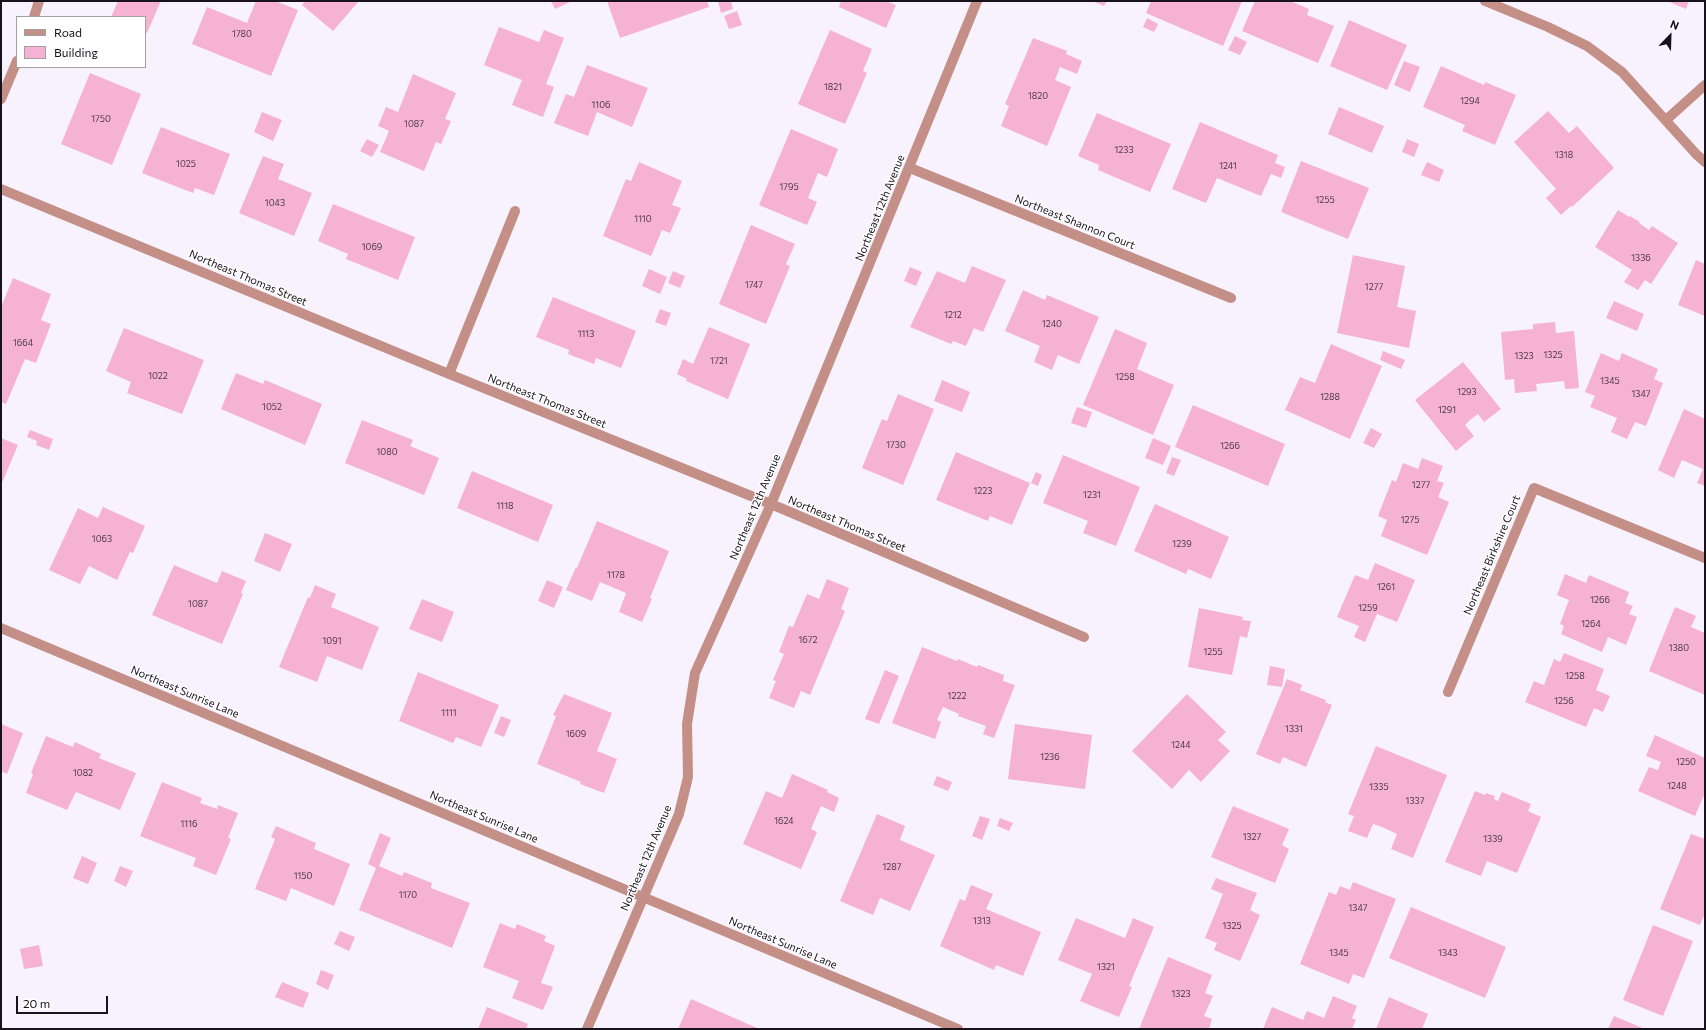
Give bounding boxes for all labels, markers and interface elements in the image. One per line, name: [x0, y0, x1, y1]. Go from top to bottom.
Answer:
legend: [16, 16, 146, 68]
north arrow: [1650, 16, 1690, 56]
text: N: [1669, 17, 1681, 32]
text: Road: [54, 25, 82, 39]
house number: 1780: [232, 29, 252, 39]
text: Building: [54, 45, 98, 59]
house number: 1821: [824, 82, 842, 92]
house number: 1820: [1028, 91, 1048, 101]
house number: 1294: [1460, 96, 1480, 106]
house number: 1106: [591, 100, 611, 110]
house number: 1750: [91, 114, 111, 124]
house number: 1087: [404, 119, 424, 129]
house number: 1233: [1114, 145, 1134, 155]
house number: 1318: [1555, 150, 1573, 160]
street label: Northeast 12th Avenue: [853, 153, 907, 263]
house number: 1025: [176, 159, 196, 169]
house number: 1241: [1219, 161, 1237, 171]
house number: 1795: [779, 182, 799, 192]
street label: Northeast Shannon Court: [1013, 192, 1137, 252]
house number: 1255: [1315, 195, 1335, 205]
house number: 1043: [265, 198, 285, 208]
house number: 1110: [634, 214, 652, 224]
house number: 1069: [362, 242, 382, 252]
street label: Northeast Thomas Street: [187, 247, 309, 309]
house number: 1336: [1631, 253, 1651, 263]
house number: 1747: [745, 280, 763, 290]
house number: 1277: [1365, 282, 1383, 292]
house number: 1212: [944, 310, 962, 320]
house number: 1240: [1042, 319, 1062, 329]
house number: 1113: [578, 329, 594, 339]
house number: 1664: [13, 338, 33, 348]
house number: 1325: [1543, 350, 1563, 360]
house number: 1323: [1514, 351, 1534, 361]
house number: 1721: [710, 356, 728, 366]
house number: 1022: [148, 371, 168, 381]
street label: Northeast Thomas Street: [486, 371, 608, 431]
house number: 1258: [1115, 372, 1135, 382]
house number: 1345: [1600, 376, 1620, 386]
house number: 1293: [1457, 387, 1477, 397]
house number: 1347: [1632, 389, 1650, 399]
house number: 1288: [1320, 392, 1340, 402]
house number: 1052: [262, 402, 282, 412]
house number: 1291: [1438, 405, 1456, 415]
house number: 1730: [886, 440, 906, 450]
house number: 1266: [1220, 441, 1240, 451]
house number: 1080: [376, 447, 398, 457]
street label: Northeast 12th Avenue: [727, 452, 783, 562]
house number: 1277: [1412, 480, 1430, 490]
house number: 1223: [974, 486, 992, 496]
house number: 1231: [1083, 490, 1101, 500]
street label: Northeast Thomas Street: [786, 493, 908, 555]
street label: Northeast Birkshire Court: [1461, 493, 1523, 617]
house number: 1118: [496, 501, 514, 511]
house number: 1275: [1401, 515, 1419, 525]
house number: 1063: [92, 534, 112, 544]
house number: 1239: [1172, 539, 1192, 549]
house number: 1178: [607, 570, 625, 580]
house number: 1261: [1377, 582, 1395, 592]
house number: 1266: [1590, 595, 1610, 605]
house number: 1087: [188, 599, 208, 609]
house number: 1259: [1358, 603, 1378, 613]
house number: 1264: [1581, 619, 1601, 629]
house number: 1672: [798, 635, 818, 645]
house number: 1091: [322, 636, 342, 646]
house number: 1380: [1669, 643, 1689, 653]
house number: 1255: [1203, 647, 1223, 657]
street label: Northeast Sunrise Lane: [129, 663, 241, 721]
house number: 1258: [1565, 671, 1585, 681]
house number: 1222: [948, 691, 966, 701]
house number: 1256: [1554, 696, 1574, 706]
house number: 1111: [441, 708, 457, 718]
house number: 1331: [1285, 724, 1303, 734]
house number: 1609: [566, 729, 586, 739]
house number: 1244: [1171, 740, 1191, 750]
house number: 1236: [1040, 752, 1060, 762]
house number: 1250: [1676, 757, 1696, 767]
house number: 1082: [73, 768, 93, 778]
house number: 1248: [1667, 781, 1687, 791]
house number: 1335: [1369, 782, 1389, 792]
street label: Northeast Sunrise Lane: [428, 788, 540, 846]
house number: 1337: [1406, 796, 1424, 806]
street label: Northeast 12th Avenue: [618, 803, 674, 913]
house number: 1624: [774, 816, 794, 826]
house number: 1116: [180, 819, 198, 829]
house number: 1327: [1243, 832, 1261, 842]
house number: 1339: [1483, 834, 1503, 844]
house number: 1287: [883, 862, 901, 872]
house number: 1150: [294, 871, 312, 881]
house number: 1170: [399, 890, 417, 900]
house number: 1347: [1349, 903, 1367, 913]
street label: Northeast Sunrise Lane: [727, 914, 839, 972]
house number: 1313: [973, 916, 991, 926]
house number: 1325: [1222, 921, 1242, 931]
house number: 1345: [1329, 948, 1349, 958]
house number: 1343: [1438, 948, 1458, 958]
house number: 1321: [1097, 962, 1115, 972]
scale bar: [18, 988, 110, 1014]
house number: 1323: [1171, 989, 1191, 999]
text: 20 m: [23, 996, 50, 1010]

